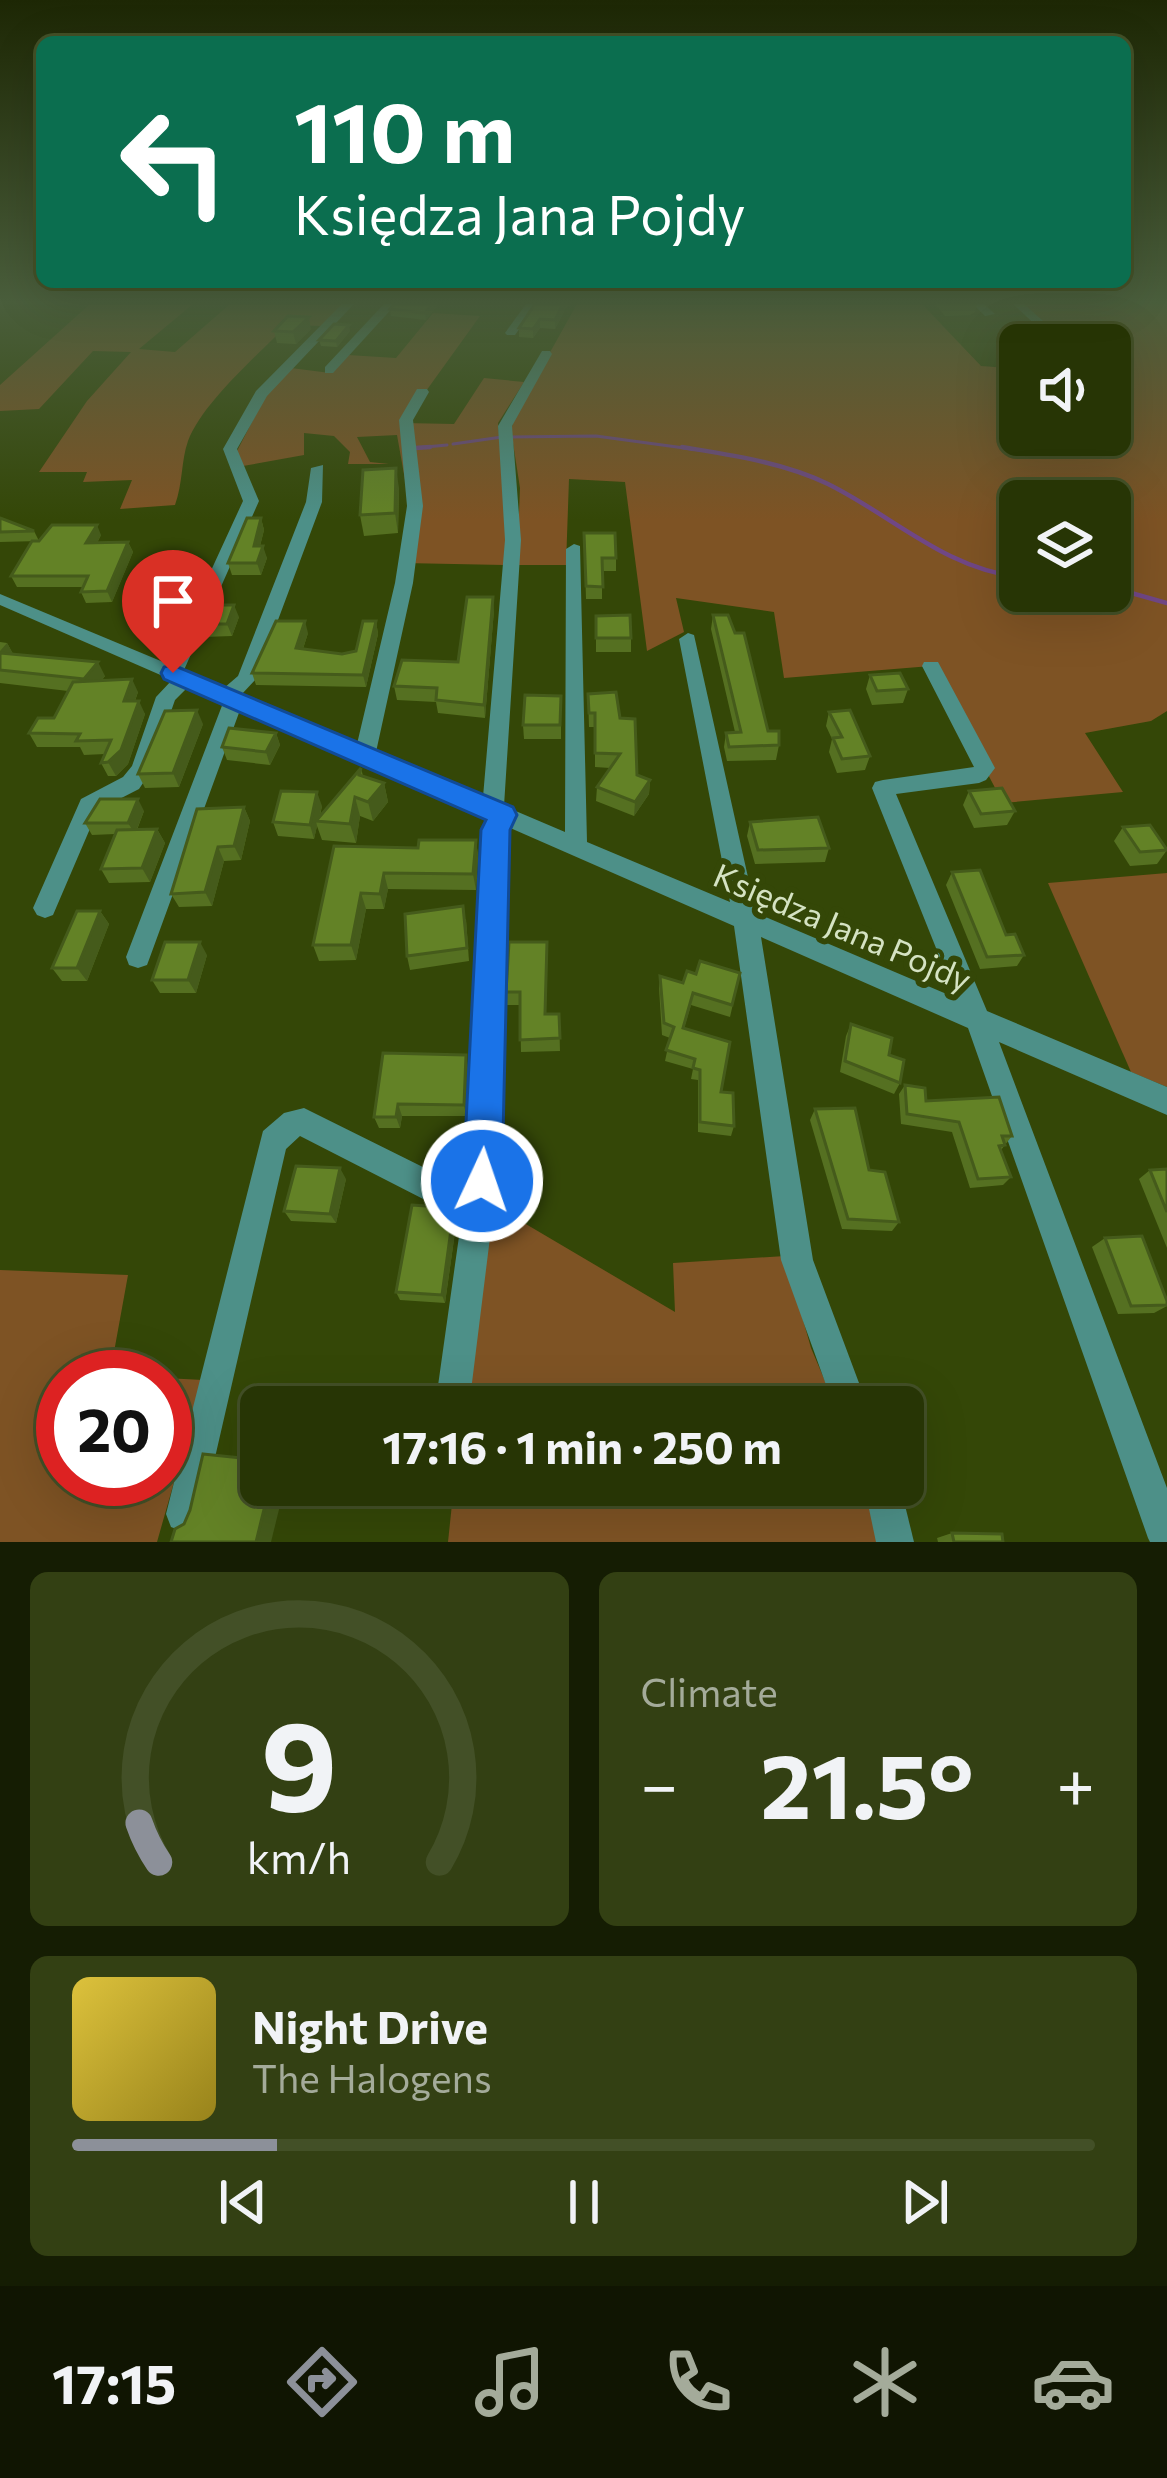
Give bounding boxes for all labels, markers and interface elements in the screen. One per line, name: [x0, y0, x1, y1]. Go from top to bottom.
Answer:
text: 110 m: [294, 78, 515, 180]
icon: left: [96, 84, 252, 240]
text: Księdza Jana Pojdy: [294, 180, 745, 246]
map controls: [999, 324, 1131, 612]
button: sound: [999, 324, 1131, 456]
button: layers: [999, 480, 1131, 612]
pin: [122, 550, 224, 673]
icon: arrive: [140, 568, 206, 634]
street label: Księdza Jana Pojdy: [708, 853, 978, 999]
position arrow: [419, 1118, 545, 1244]
speed limit sign: 20: [36, 1350, 192, 1506]
text: 17:16 · 1 min · 250 m: [382, 1418, 782, 1473]
text: Climate: [641, 1667, 778, 1715]
text: 9: [261, 1684, 338, 1837]
text: 21.5°: [760, 1727, 974, 1838]
text: −: [641, 1742, 678, 1823]
text: +: [1056, 1742, 1095, 1823]
text: km/h: [247, 1830, 351, 1883]
text: Night Drive: [252, 1998, 488, 2053]
text: The Halogens: [252, 2053, 492, 2101]
icon: previous: [210, 2169, 276, 2235]
icon: pause: [551, 2169, 617, 2235]
icon: next: [892, 2169, 958, 2235]
icon: directions: [280, 2340, 364, 2424]
icon: music: [468, 2340, 552, 2424]
icon: phone: [656, 2340, 740, 2424]
icon: climate: [843, 2340, 927, 2424]
icon: car: [1031, 2340, 1115, 2424]
text: 17:15: [52, 2349, 176, 2415]

